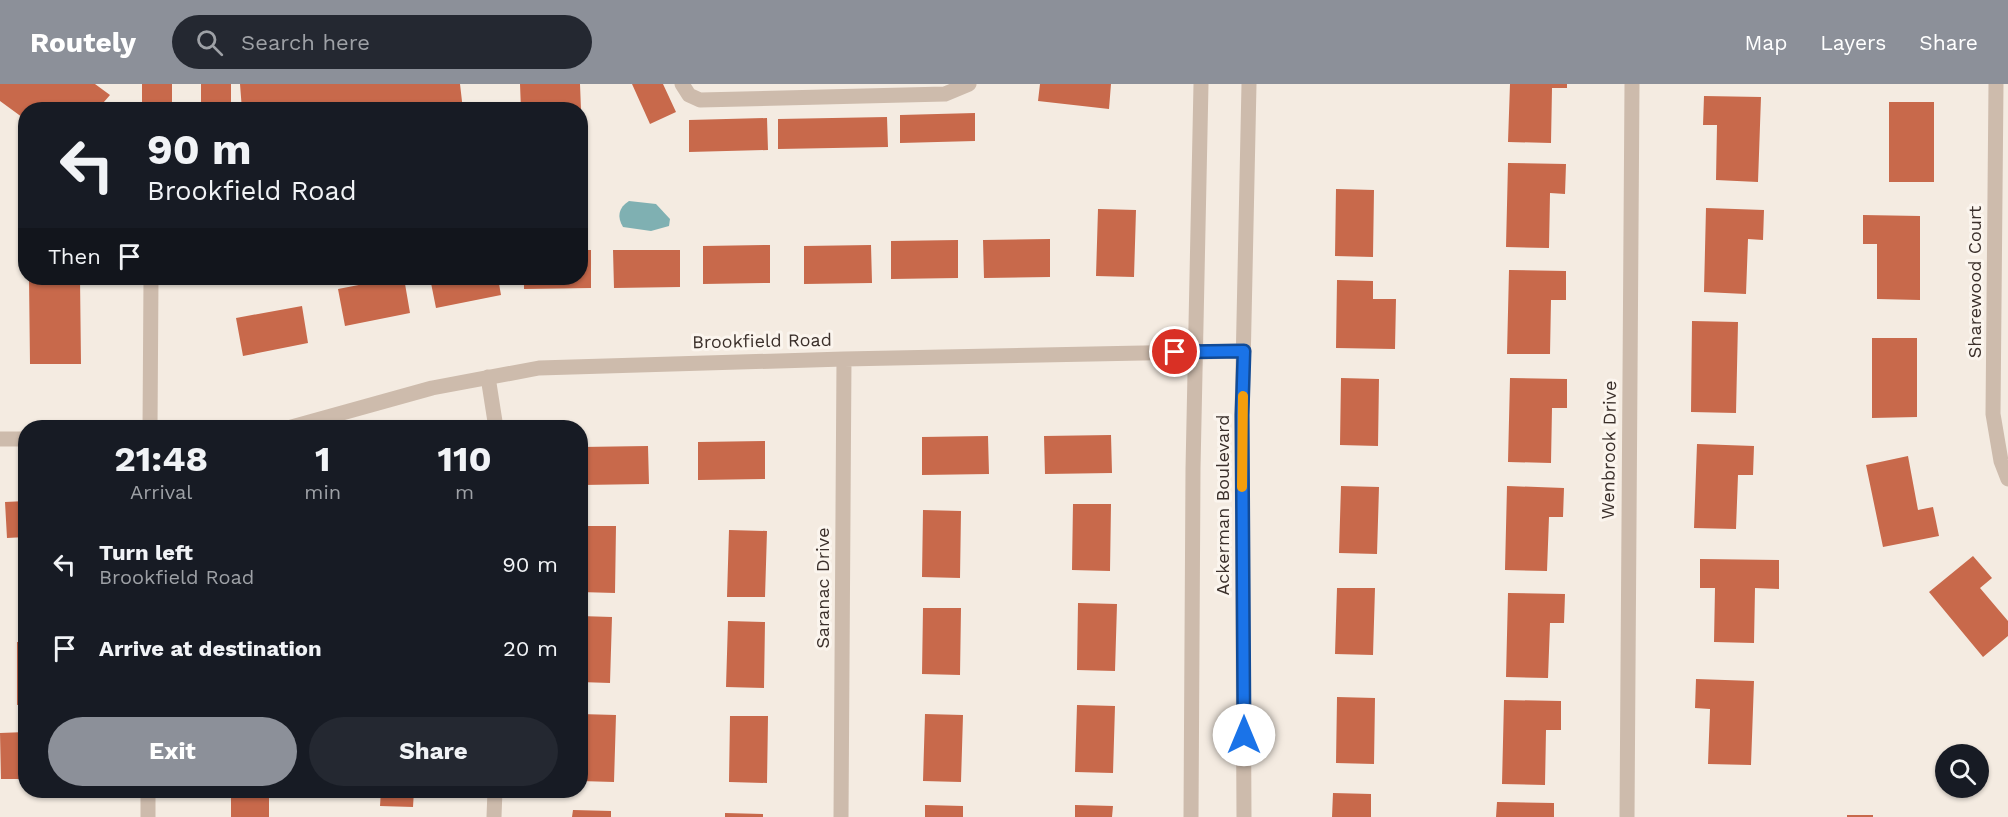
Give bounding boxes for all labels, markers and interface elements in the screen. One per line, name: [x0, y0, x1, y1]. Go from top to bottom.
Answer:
search box: [172, 15, 592, 69]
text: Routely: [30, 26, 136, 59]
icon: search: [193, 26, 226, 59]
text: Search here: [241, 30, 370, 55]
text: Map: [1744, 30, 1787, 55]
text: Layers: [1820, 30, 1886, 55]
text: Share: [1919, 30, 1978, 55]
text: 90 m: [147, 125, 251, 174]
icon: left: [48, 126, 126, 204]
text: Brookfield Road: [147, 175, 357, 207]
street label: Sharewood Court: [1964, 205, 1985, 358]
icon: arrive: [113, 240, 146, 273]
text: Then: [48, 244, 101, 269]
pin: [1149, 326, 1200, 377]
street label: Brookfield Road: [692, 329, 832, 352]
icon: arrive: [1158, 335, 1191, 368]
street label: Wenbrook Drive: [1597, 380, 1620, 520]
street label: Ackerman Boulevard: [1212, 415, 1233, 596]
text: 21:48: [114, 438, 208, 480]
text: 1: [315, 438, 330, 480]
text: 110: [437, 438, 492, 480]
text: Arrival: [130, 480, 192, 504]
text: min: [304, 480, 341, 504]
text: m: [455, 480, 474, 504]
street label: Saranac Drive: [812, 527, 833, 649]
text: Turn left: [99, 540, 193, 565]
icon: left: [48, 548, 81, 581]
text: 90 m: [502, 552, 558, 577]
text: Brookfield Road: [99, 565, 254, 589]
icon: arrive: [48, 632, 81, 665]
text: Arrive at destination: [99, 636, 322, 661]
text: 20 m: [503, 636, 558, 661]
position arrow: [1212, 703, 1276, 767]
button: Exit: [48, 717, 297, 786]
button: Share: [309, 717, 558, 786]
map controls: [1935, 744, 1989, 798]
button: search: [1935, 744, 1989, 798]

